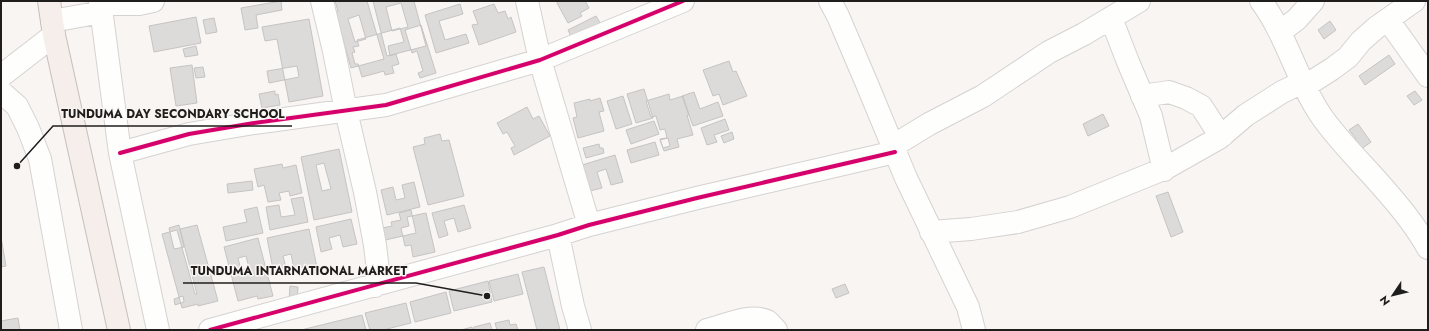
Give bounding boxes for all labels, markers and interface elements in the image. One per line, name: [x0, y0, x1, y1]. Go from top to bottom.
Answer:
callout: TUNDUMA DAY SECONDARY SCHOOL: [53, 102, 292, 126]
text: TUNDUMA DAY SECONDARY SCHOOL: [61, 105, 285, 123]
callout: TUNDUMA INTARNATIONAL MARKET: [183, 259, 416, 283]
text: TUNDUMA INTARNATIONAL MARKET: [191, 262, 407, 280]
north arrow: [1373, 275, 1413, 315]
text: N: [1376, 293, 1394, 309]

